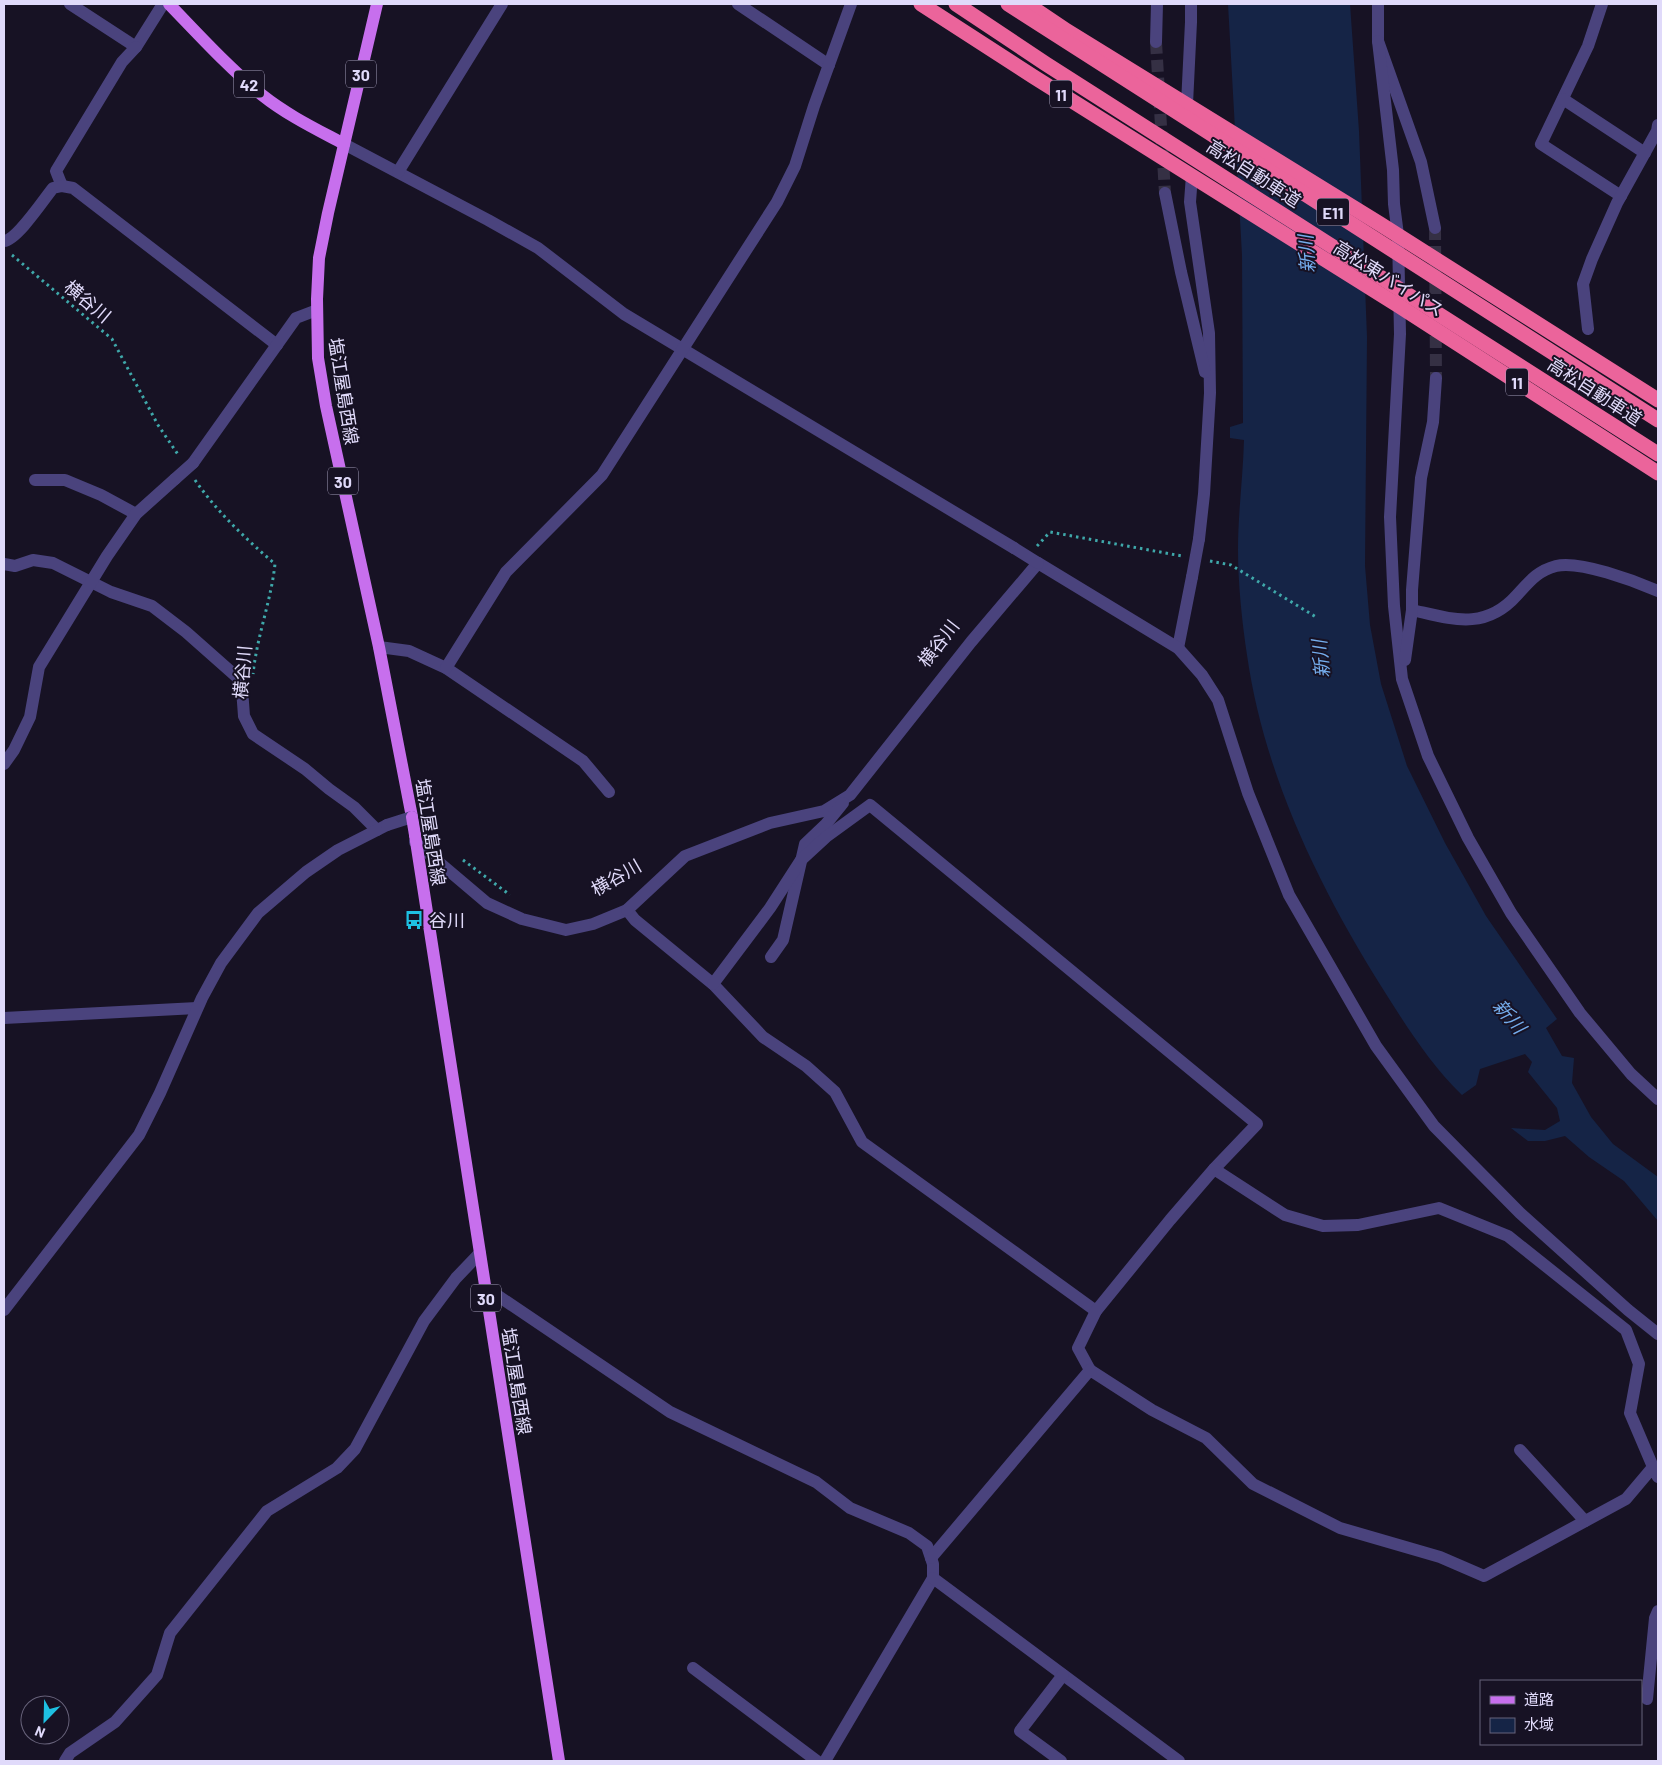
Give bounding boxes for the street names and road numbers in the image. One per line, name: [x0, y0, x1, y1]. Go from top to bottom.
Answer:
road number: 30: [346, 61, 376, 88]
road number: 42: [234, 70, 264, 98]
road number: 11: [1050, 80, 1072, 108]
street label: 高松自動車道: [1203, 134, 1305, 212]
road number: E11: [1317, 198, 1349, 226]
street label: 高松東バイパス: [1330, 235, 1448, 321]
street label: 横谷川: [60, 275, 116, 327]
street label: 塩江屋島西線: [325, 336, 363, 446]
street label: 高松自動車道: [1544, 352, 1646, 430]
road number: 11: [1506, 368, 1528, 396]
road number: 30: [328, 468, 358, 494]
street label: 横谷川: [913, 615, 963, 671]
street label: 横谷川: [229, 644, 255, 700]
street label: 塩江屋島西線: [412, 777, 450, 887]
street label: 横谷川: [587, 854, 645, 900]
road number: 30: [471, 1285, 501, 1312]
street label: 塩江屋島西線: [498, 1326, 536, 1436]

